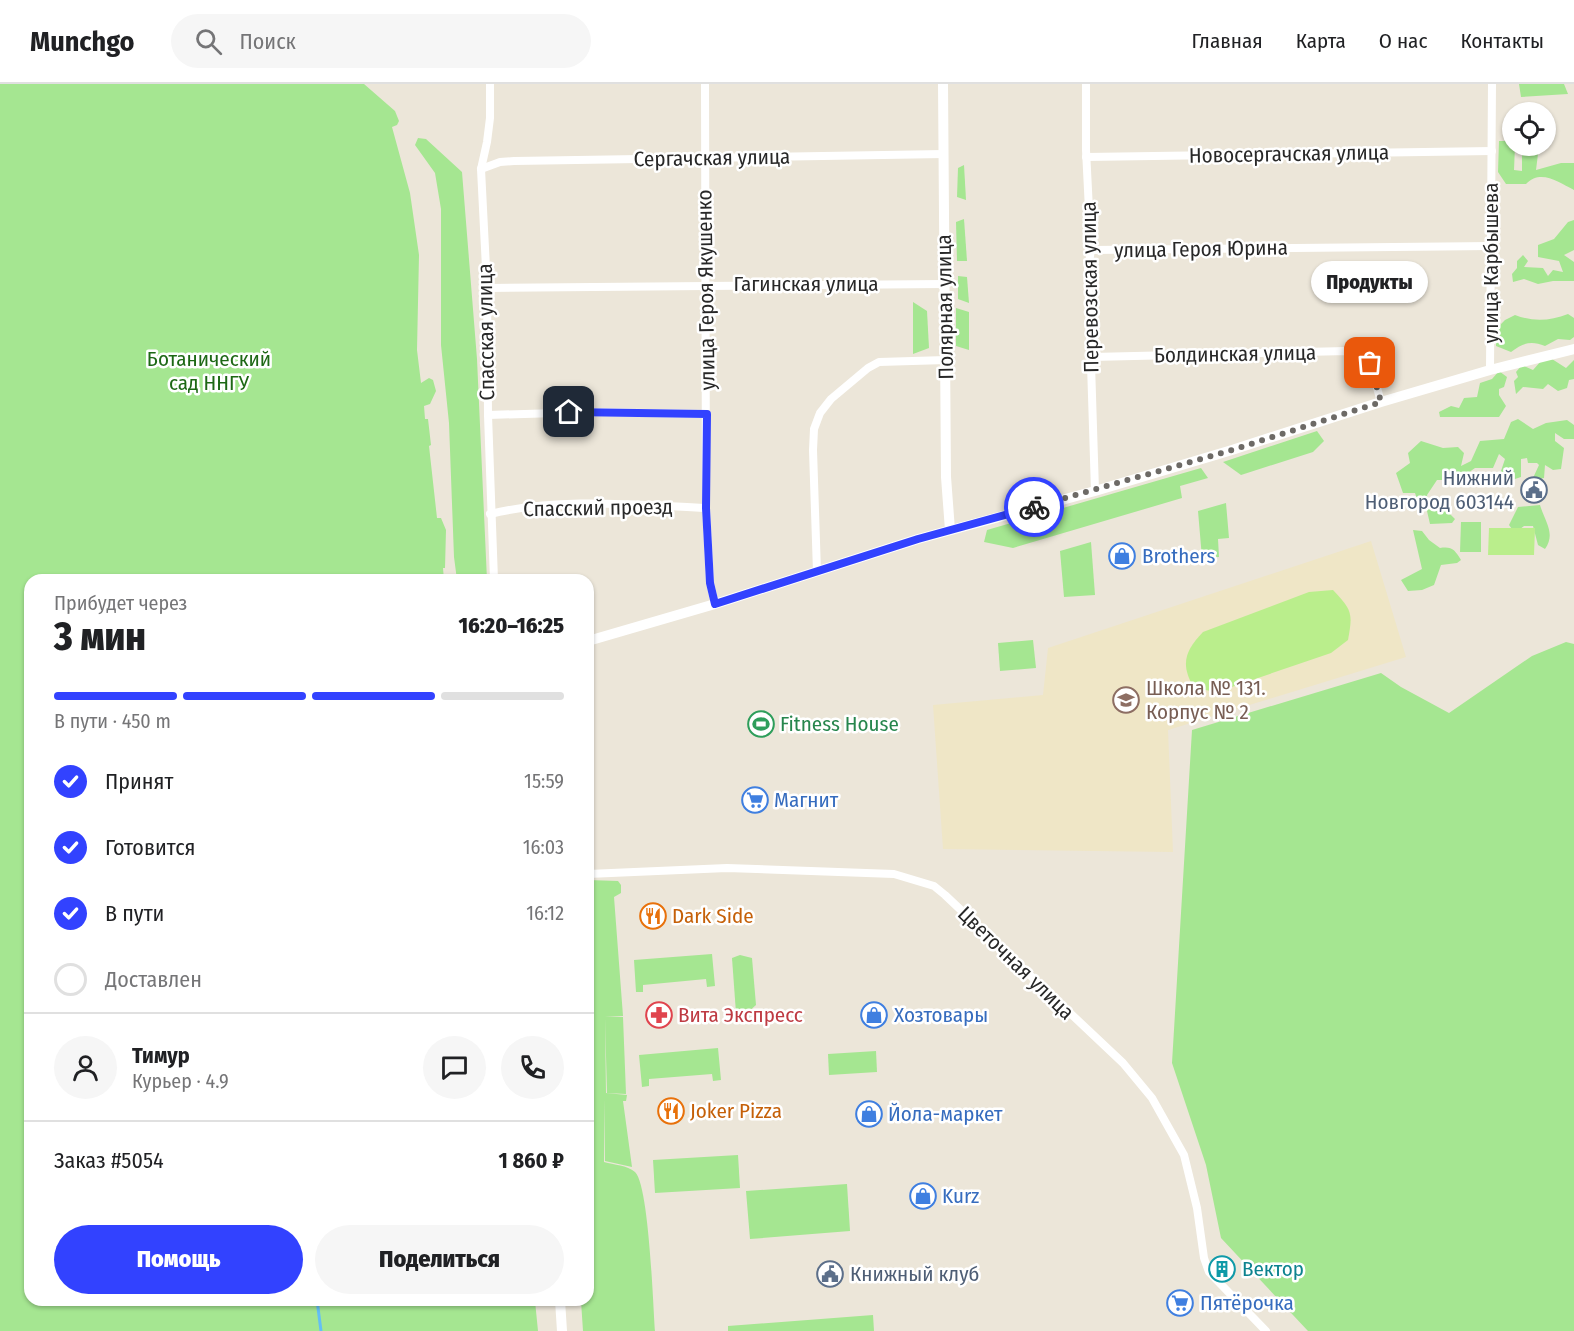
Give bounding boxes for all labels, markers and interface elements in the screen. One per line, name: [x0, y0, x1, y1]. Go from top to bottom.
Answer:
search box: [171, 14, 591, 68]
text: Munchgo: [30, 25, 135, 58]
icon: search: [192, 25, 225, 58]
text: Поиск: [240, 28, 296, 55]
text: Главная: [1192, 28, 1263, 54]
text: Карта: [1296, 28, 1346, 54]
text: О нас: [1379, 28, 1427, 54]
text: Контакты: [1460, 28, 1544, 54]
map controls: [1502, 102, 1556, 156]
button: locate: [1502, 102, 1556, 156]
street label: Новосергачская улица: [1189, 139, 1389, 169]
street label: Сергачская улица: [633, 144, 791, 172]
street label: улица Карбышева: [1478, 183, 1504, 343]
street label: улица Героя Якушенко: [691, 189, 721, 391]
street label: Перевозская улица: [1076, 201, 1104, 373]
street label: Полярная улица: [931, 234, 959, 380]
street label: улица Героя Юрина: [1114, 234, 1288, 264]
callout: Продукты: [1312, 261, 1428, 303]
street label: Спасская улица: [472, 263, 500, 401]
text: Продукты: [1326, 270, 1413, 294]
street label: Гагинская улица: [733, 271, 879, 297]
pin: [1344, 337, 1395, 388]
street label: Болдинская улица: [1154, 340, 1316, 368]
park label: Ботанический сад ННГУ: [147, 346, 271, 396]
icon: bag: [1353, 346, 1386, 379]
pin: [543, 386, 594, 437]
icon: home: [552, 395, 585, 428]
place label: Нижний Новгород 603144: [1365, 465, 1514, 515]
public building icon: Нижний Новгород 603144: [1519, 475, 1549, 505]
courier: [1004, 477, 1064, 537]
icon: bike: [1018, 491, 1051, 524]
street label: Спасский проезд: [523, 494, 673, 522]
shop icon: Brothers: [1107, 541, 1137, 571]
place label: Brothers: [1142, 543, 1216, 569]
text: Прибудет через: [54, 591, 187, 615]
text: 16:20–16:25: [459, 612, 564, 639]
text: 3 мин: [54, 614, 146, 660]
place label: Школа № 131. Корпус № 2: [1146, 675, 1266, 725]
school or university icon: Школа № 131. Корпус № 2: [1111, 685, 1141, 715]
text: В пути · 450 m: [54, 709, 171, 733]
sports icon: Fitness House: [746, 709, 776, 739]
place label: Fitness House: [780, 711, 899, 737]
icon: check: [54, 765, 87, 798]
text: Принят: [105, 768, 173, 795]
text: 15:59: [524, 769, 564, 793]
supermarket icon: Магнит: [740, 785, 770, 815]
place label: Магнит: [774, 787, 839, 813]
icon: check: [54, 831, 87, 864]
text: Готовится: [105, 834, 196, 861]
text: 16:03: [523, 835, 564, 859]
icon: check: [54, 897, 87, 930]
text: В пути: [105, 900, 164, 927]
text: 16:12: [526, 901, 564, 925]
restaurant icon: Dark Side: [638, 901, 668, 931]
street label: Цветочная улица: [952, 901, 1080, 1025]
place label: Dark Side: [672, 903, 754, 929]
text: Доставлен: [105, 966, 202, 993]
pharmacy icon: Вита Экспресс: [644, 1000, 674, 1030]
shop icon: Хозтовары: [859, 1000, 889, 1030]
place label: Вита Экспресс: [678, 1002, 803, 1028]
place label: Хозтовары: [894, 1002, 988, 1028]
button: person: [54, 1036, 117, 1099]
button: chat: [423, 1036, 486, 1099]
button: phone: [501, 1036, 564, 1099]
text: Тимур: [132, 1042, 190, 1069]
text: Курьер · 4.9: [132, 1069, 229, 1093]
restaurant icon: Joker Pizza: [656, 1096, 686, 1126]
place label: Joker Pizza: [690, 1098, 782, 1124]
shop icon: Йола-маркет: [854, 1099, 884, 1129]
place label: Йола-маркет: [888, 1101, 1003, 1127]
text: Заказ #5054: [54, 1147, 164, 1174]
text: 1 860 ₽: [499, 1147, 564, 1174]
shop icon: Kurz: [908, 1181, 938, 1211]
place label: Kurz: [942, 1183, 979, 1209]
button: Помощь: [54, 1225, 303, 1294]
button: Поделиться: [315, 1225, 564, 1294]
building icon: Вектор: [1207, 1254, 1237, 1284]
place label: Вектор: [1242, 1256, 1304, 1282]
public building icon: Книжный клуб: [815, 1259, 845, 1289]
place label: Книжный клуб: [850, 1261, 979, 1287]
supermarket icon: Пятёрочка: [1165, 1288, 1195, 1318]
place label: Пятёрочка: [1200, 1290, 1294, 1316]

